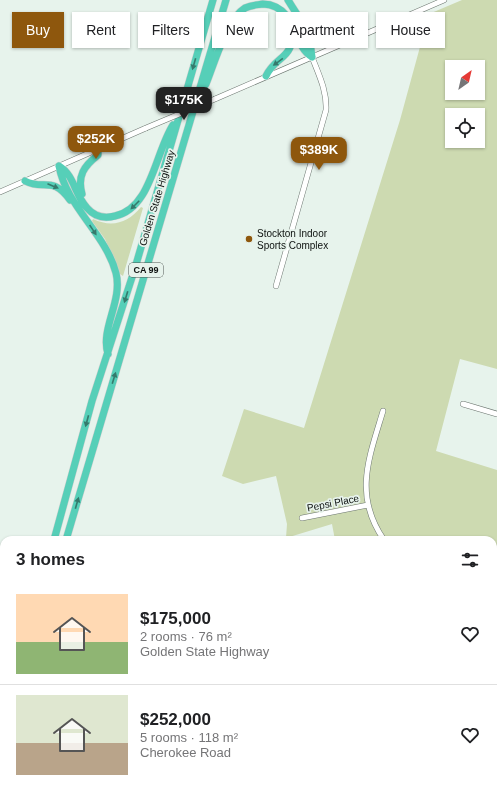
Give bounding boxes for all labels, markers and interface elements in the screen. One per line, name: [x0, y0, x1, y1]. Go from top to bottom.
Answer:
chip: Buy: [12, 12, 64, 48]
chip: Rent: [72, 12, 130, 48]
chip: Filters: [138, 12, 204, 48]
chip: New: [212, 12, 268, 48]
chip: Apartment: [276, 12, 368, 48]
chip: House: [376, 12, 445, 48]
one-way arrow: [272, 58, 283, 66]
one-way arrow: [191, 59, 197, 71]
north arrow: [445, 60, 485, 100]
map controls: [445, 60, 485, 148]
pin: $175K: [156, 87, 212, 121]
text: $175K: [165, 92, 203, 107]
button: locate: [445, 108, 485, 148]
pin: $252K: [68, 126, 124, 160]
text: $252K: [77, 131, 115, 146]
pin: $389K: [291, 137, 347, 171]
text: $389K: [300, 142, 338, 157]
street label: Golden State Highway: [137, 149, 177, 247]
one-way arrow: [47, 183, 59, 189]
one-way arrow: [130, 200, 140, 210]
one-way arrow: [89, 225, 97, 236]
place label: Stockton Indoor Sports Complex: [257, 228, 328, 251]
marker: Stockton Indoor Sports Complex: [244, 234, 254, 244]
road number: CA 99: [129, 263, 163, 277]
one-way arrow: [123, 291, 129, 303]
one-way arrow: [111, 372, 117, 384]
one-way arrow: [84, 415, 90, 427]
street label: Pepsi Place: [306, 492, 360, 513]
one-way arrow: [74, 496, 80, 508]
icon: filters: [459, 549, 481, 571]
text: 3 homes: [16, 550, 85, 569]
text: $175,000: [140, 609, 211, 628]
icon: home: [48, 610, 96, 658]
icon: heart: [459, 623, 481, 645]
text: 2 rooms · 76 m²: [140, 629, 232, 644]
text: Golden State Highway: [140, 644, 269, 659]
text: $252,000: [140, 710, 211, 729]
icon: home: [48, 711, 96, 759]
icon: heart: [459, 724, 481, 746]
text: 5 rooms · 118 m²: [140, 730, 238, 745]
text: Cherokee Road: [140, 745, 231, 760]

